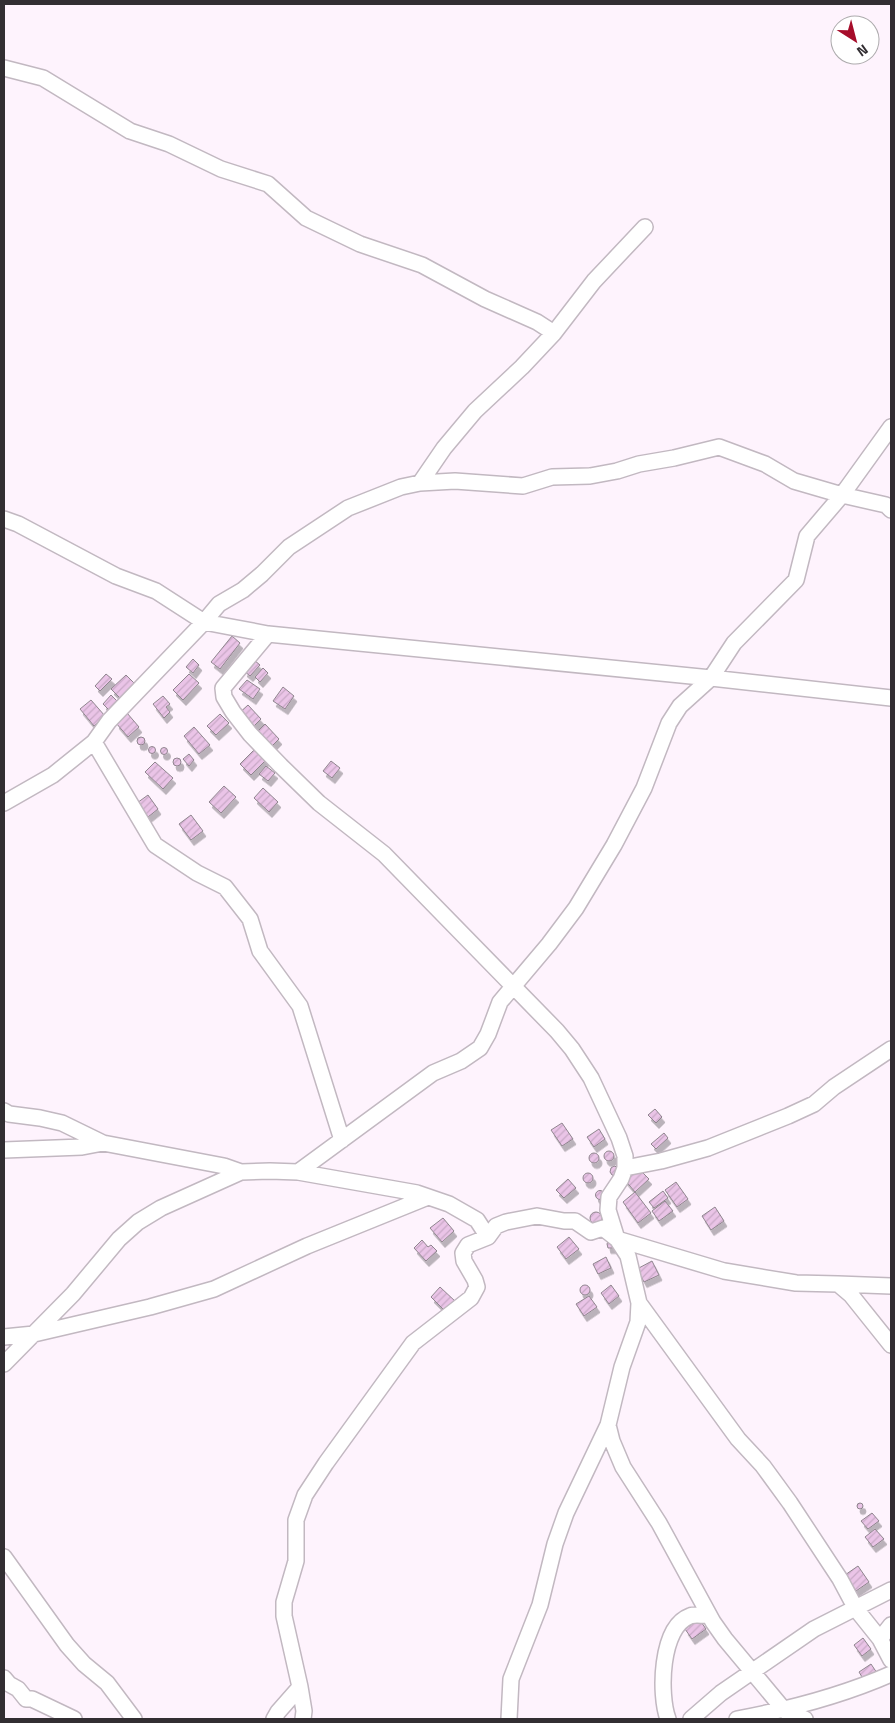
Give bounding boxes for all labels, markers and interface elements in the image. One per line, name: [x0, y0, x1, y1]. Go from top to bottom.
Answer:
north arrow: [830, 15, 880, 65]
text: N: [853, 40, 873, 62]

